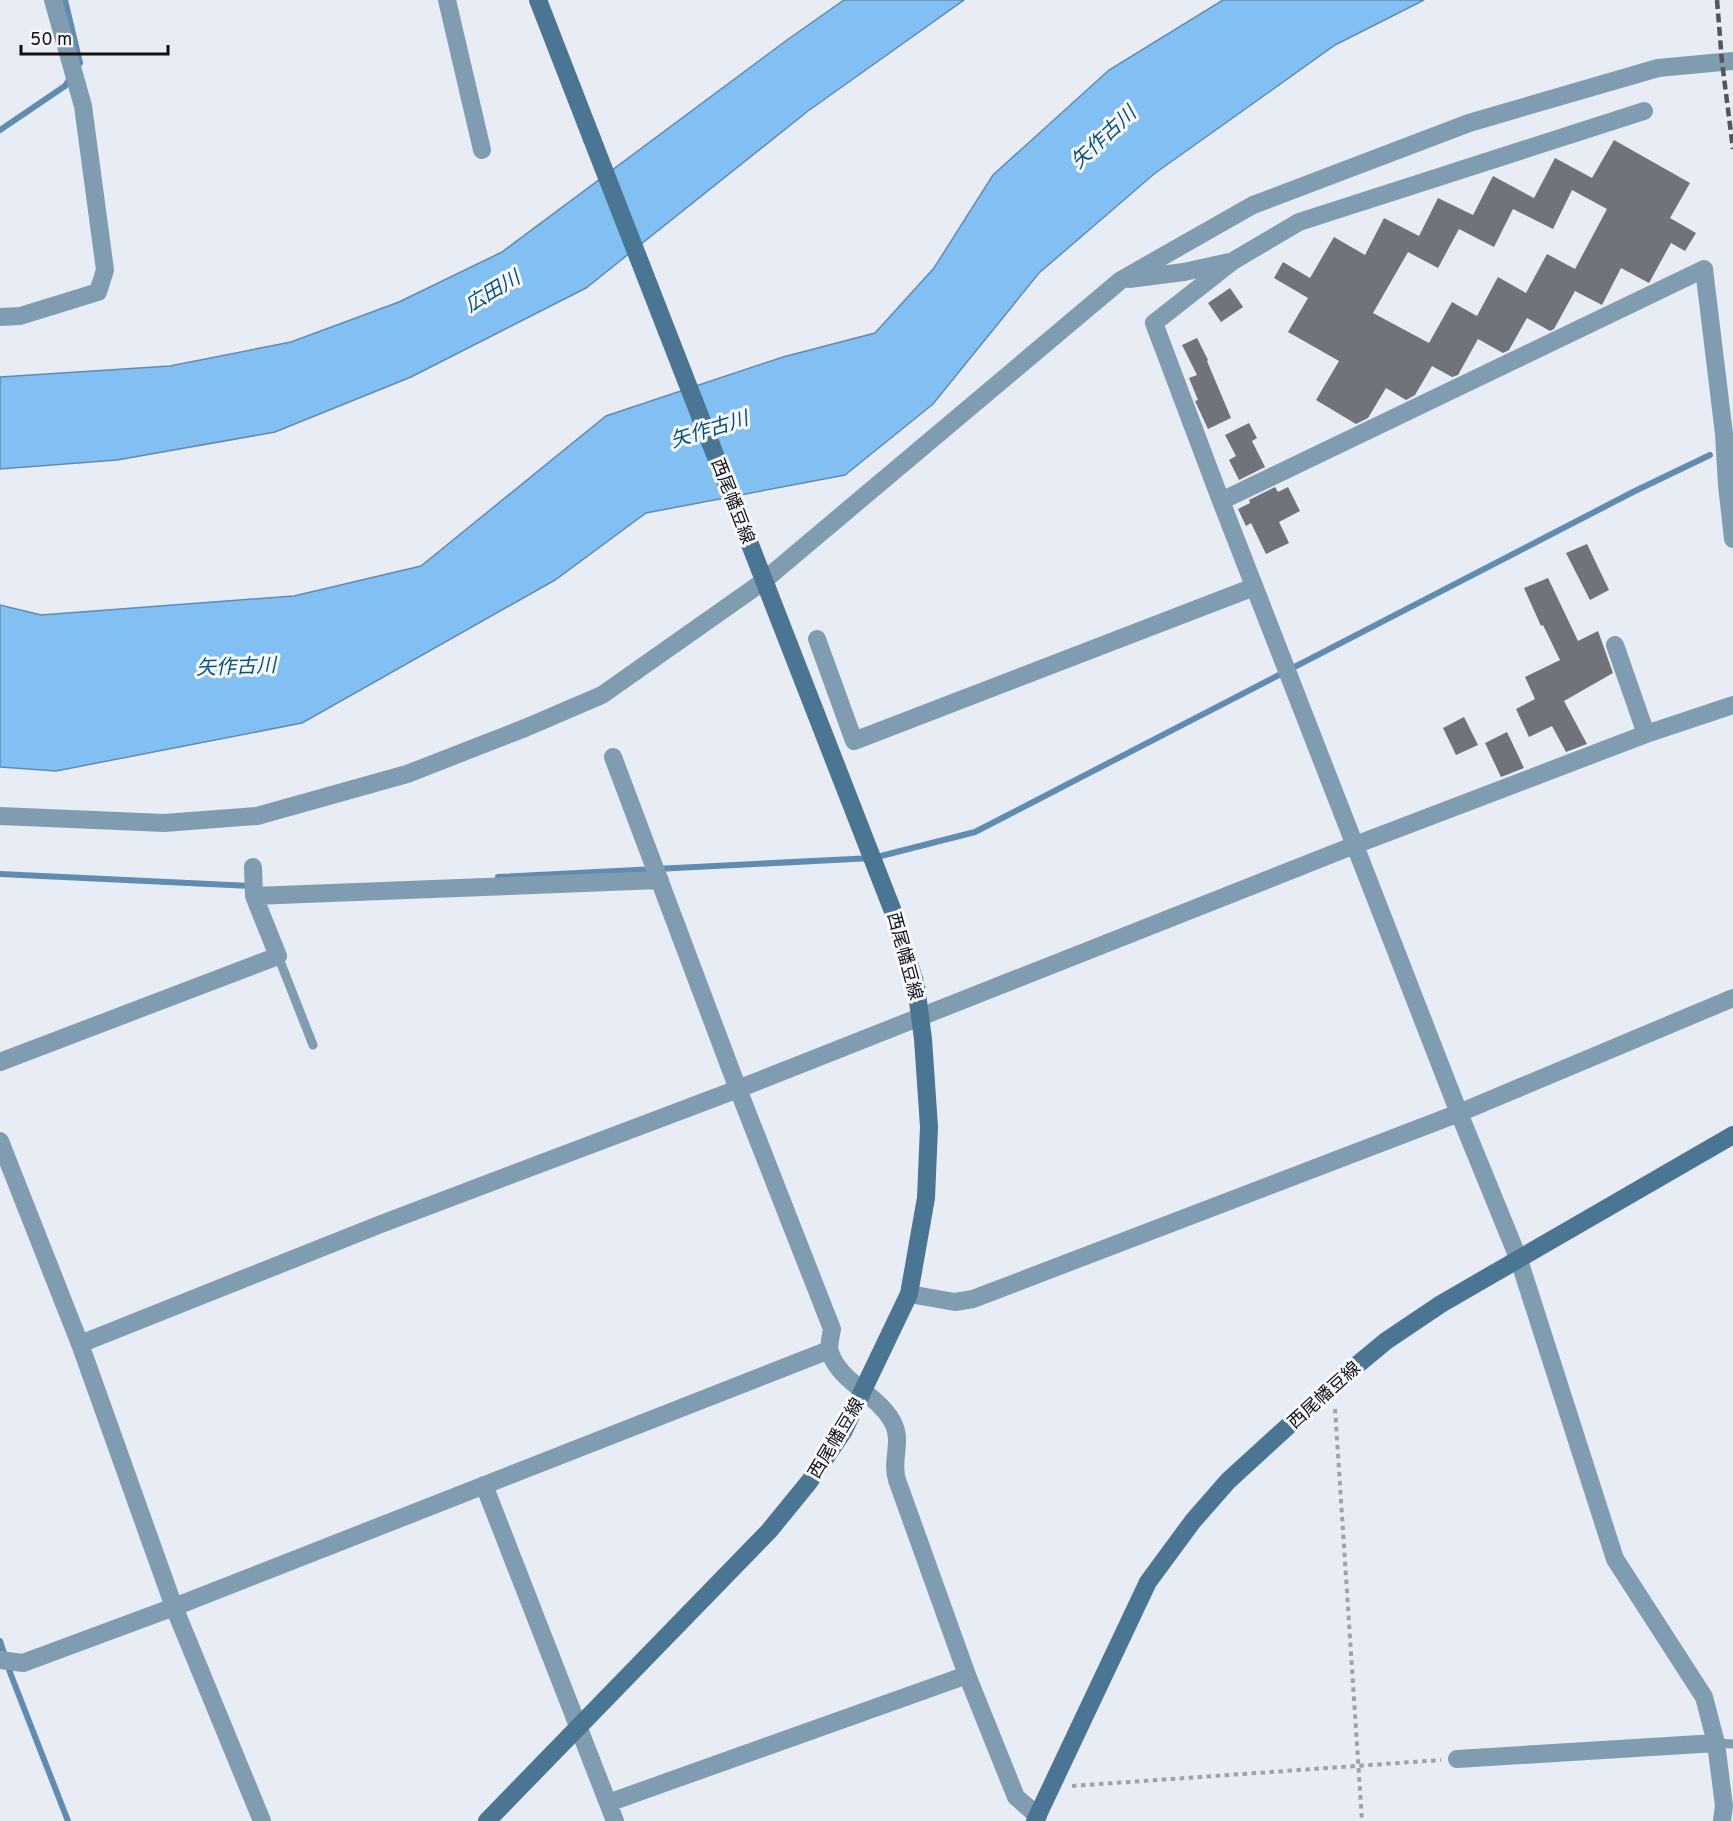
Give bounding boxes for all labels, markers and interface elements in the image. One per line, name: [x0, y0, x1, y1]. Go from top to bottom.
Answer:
scale bar: [21, 18, 168, 56]
text: 50 m: [30, 29, 72, 52]
water label: 矢作古川: [1066, 100, 1144, 175]
water label: 広田川: [461, 265, 527, 319]
water label: 矢作古川: [668, 406, 754, 455]
street label: 西尾幡豆線: [705, 455, 758, 548]
water label: 矢作古川: [196, 654, 278, 682]
street label: 西尾幡豆線: [881, 910, 926, 1003]
street label: 西尾幡豆線: [1284, 1357, 1366, 1435]
street label: 西尾幡豆線: [804, 1394, 870, 1483]

